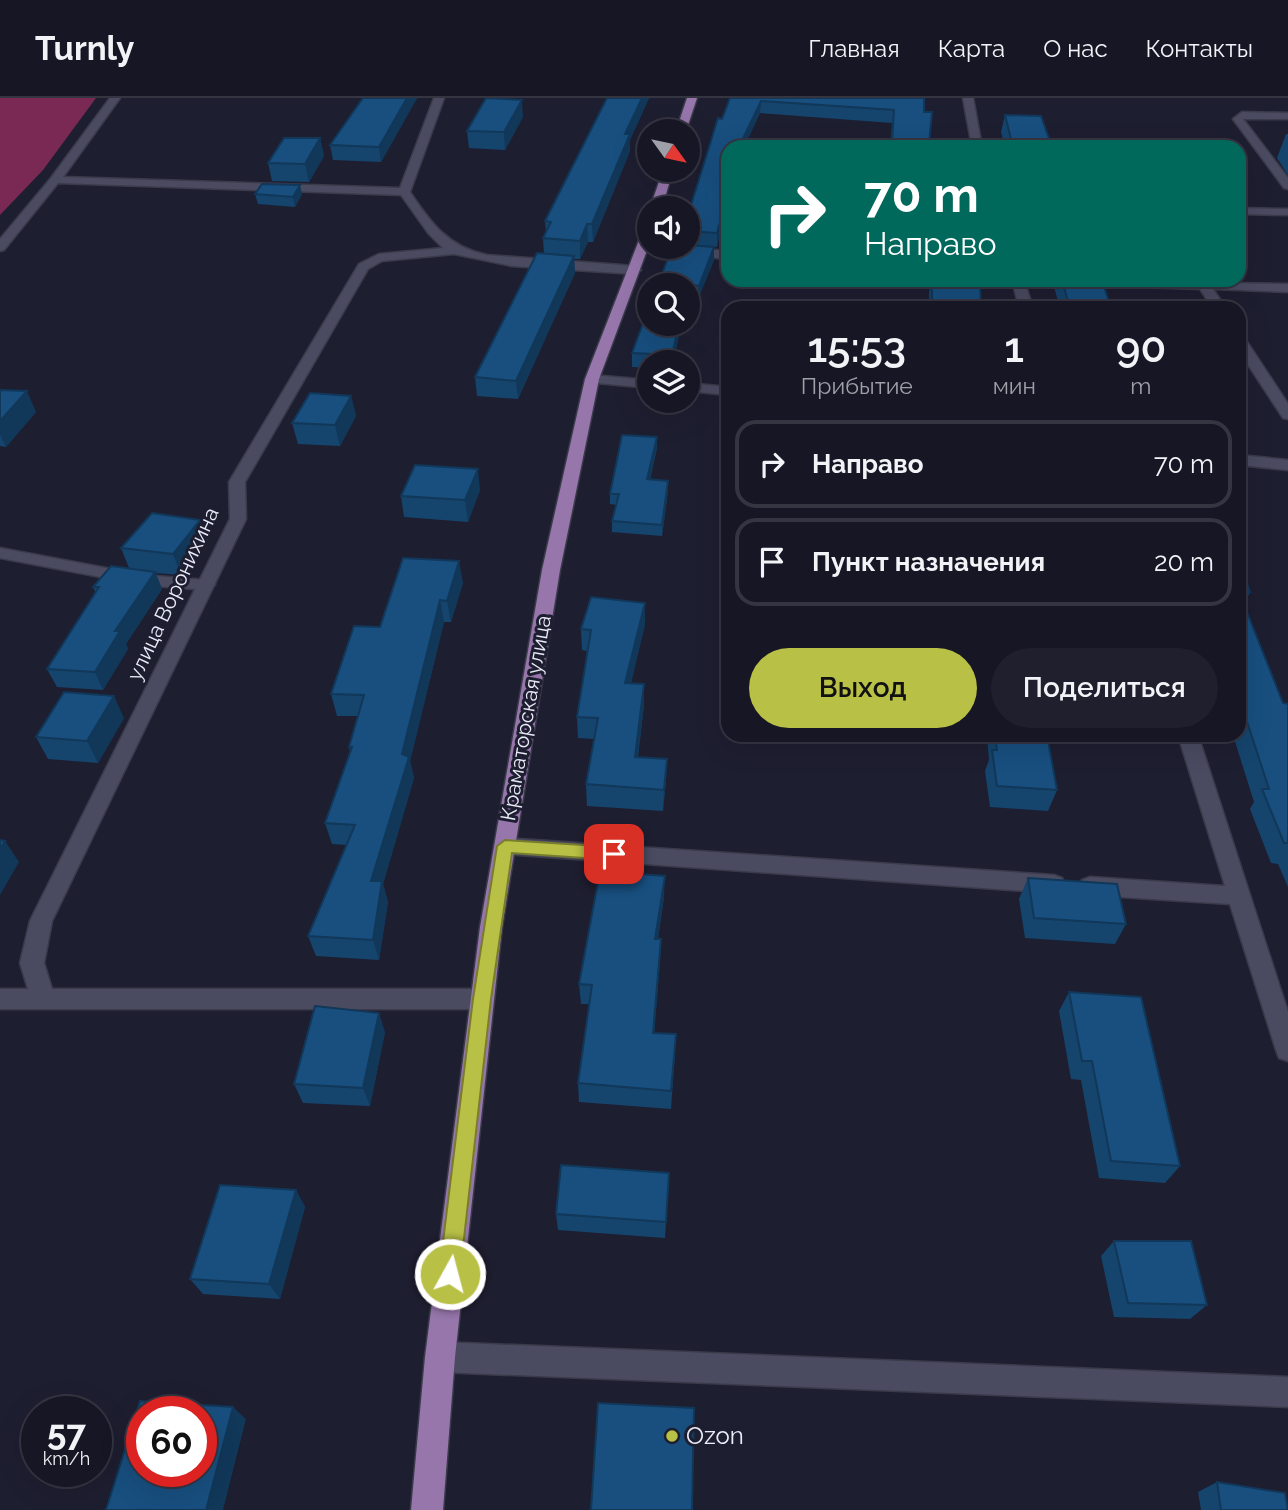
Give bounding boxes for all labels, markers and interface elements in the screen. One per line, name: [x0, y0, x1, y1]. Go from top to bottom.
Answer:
text: Turnly: [35, 29, 134, 68]
text: Главная: [808, 34, 900, 63]
text: Карта: [938, 34, 1005, 63]
text: О нас: [1043, 34, 1108, 63]
text: Контакты: [1146, 34, 1253, 63]
north arrow: [637, 119, 700, 182]
map controls: [637, 119, 700, 413]
text: 70 m: [864, 166, 979, 223]
icon: right: [749, 168, 840, 259]
button: sound: [637, 196, 700, 259]
text: Направо: [864, 225, 996, 262]
button: search: [637, 273, 700, 336]
text: 15:53: [808, 323, 906, 372]
text: 1: [1004, 323, 1024, 372]
text: 90: [1116, 323, 1166, 372]
button: layers: [637, 350, 700, 413]
text: Прибытие: [801, 372, 913, 399]
text: мин: [993, 372, 1036, 399]
text: m: [1130, 372, 1151, 399]
icon: right: [753, 445, 791, 483]
text: Направо: [812, 449, 923, 479]
text: 70 m: [1154, 449, 1214, 479]
street label: улица Воронихина: [121, 503, 224, 684]
icon: arrive: [753, 543, 791, 581]
text: Пункт назначения: [812, 547, 1045, 577]
text: 20 m: [1154, 547, 1214, 577]
street label: Краматорская улица: [495, 613, 556, 823]
button: Выход: [749, 648, 977, 728]
button: Поделиться: [991, 648, 1218, 728]
pin: [584, 824, 644, 884]
icon: arrive: [595, 835, 633, 873]
position arrow: [413, 1237, 487, 1311]
speed limit sign: 60: [126, 1396, 217, 1487]
text: 57: [47, 1412, 86, 1453]
place label: Ozon: [686, 1421, 744, 1450]
marker: Ozon: [664, 1428, 680, 1444]
text: km/h: [43, 1448, 90, 1469]

